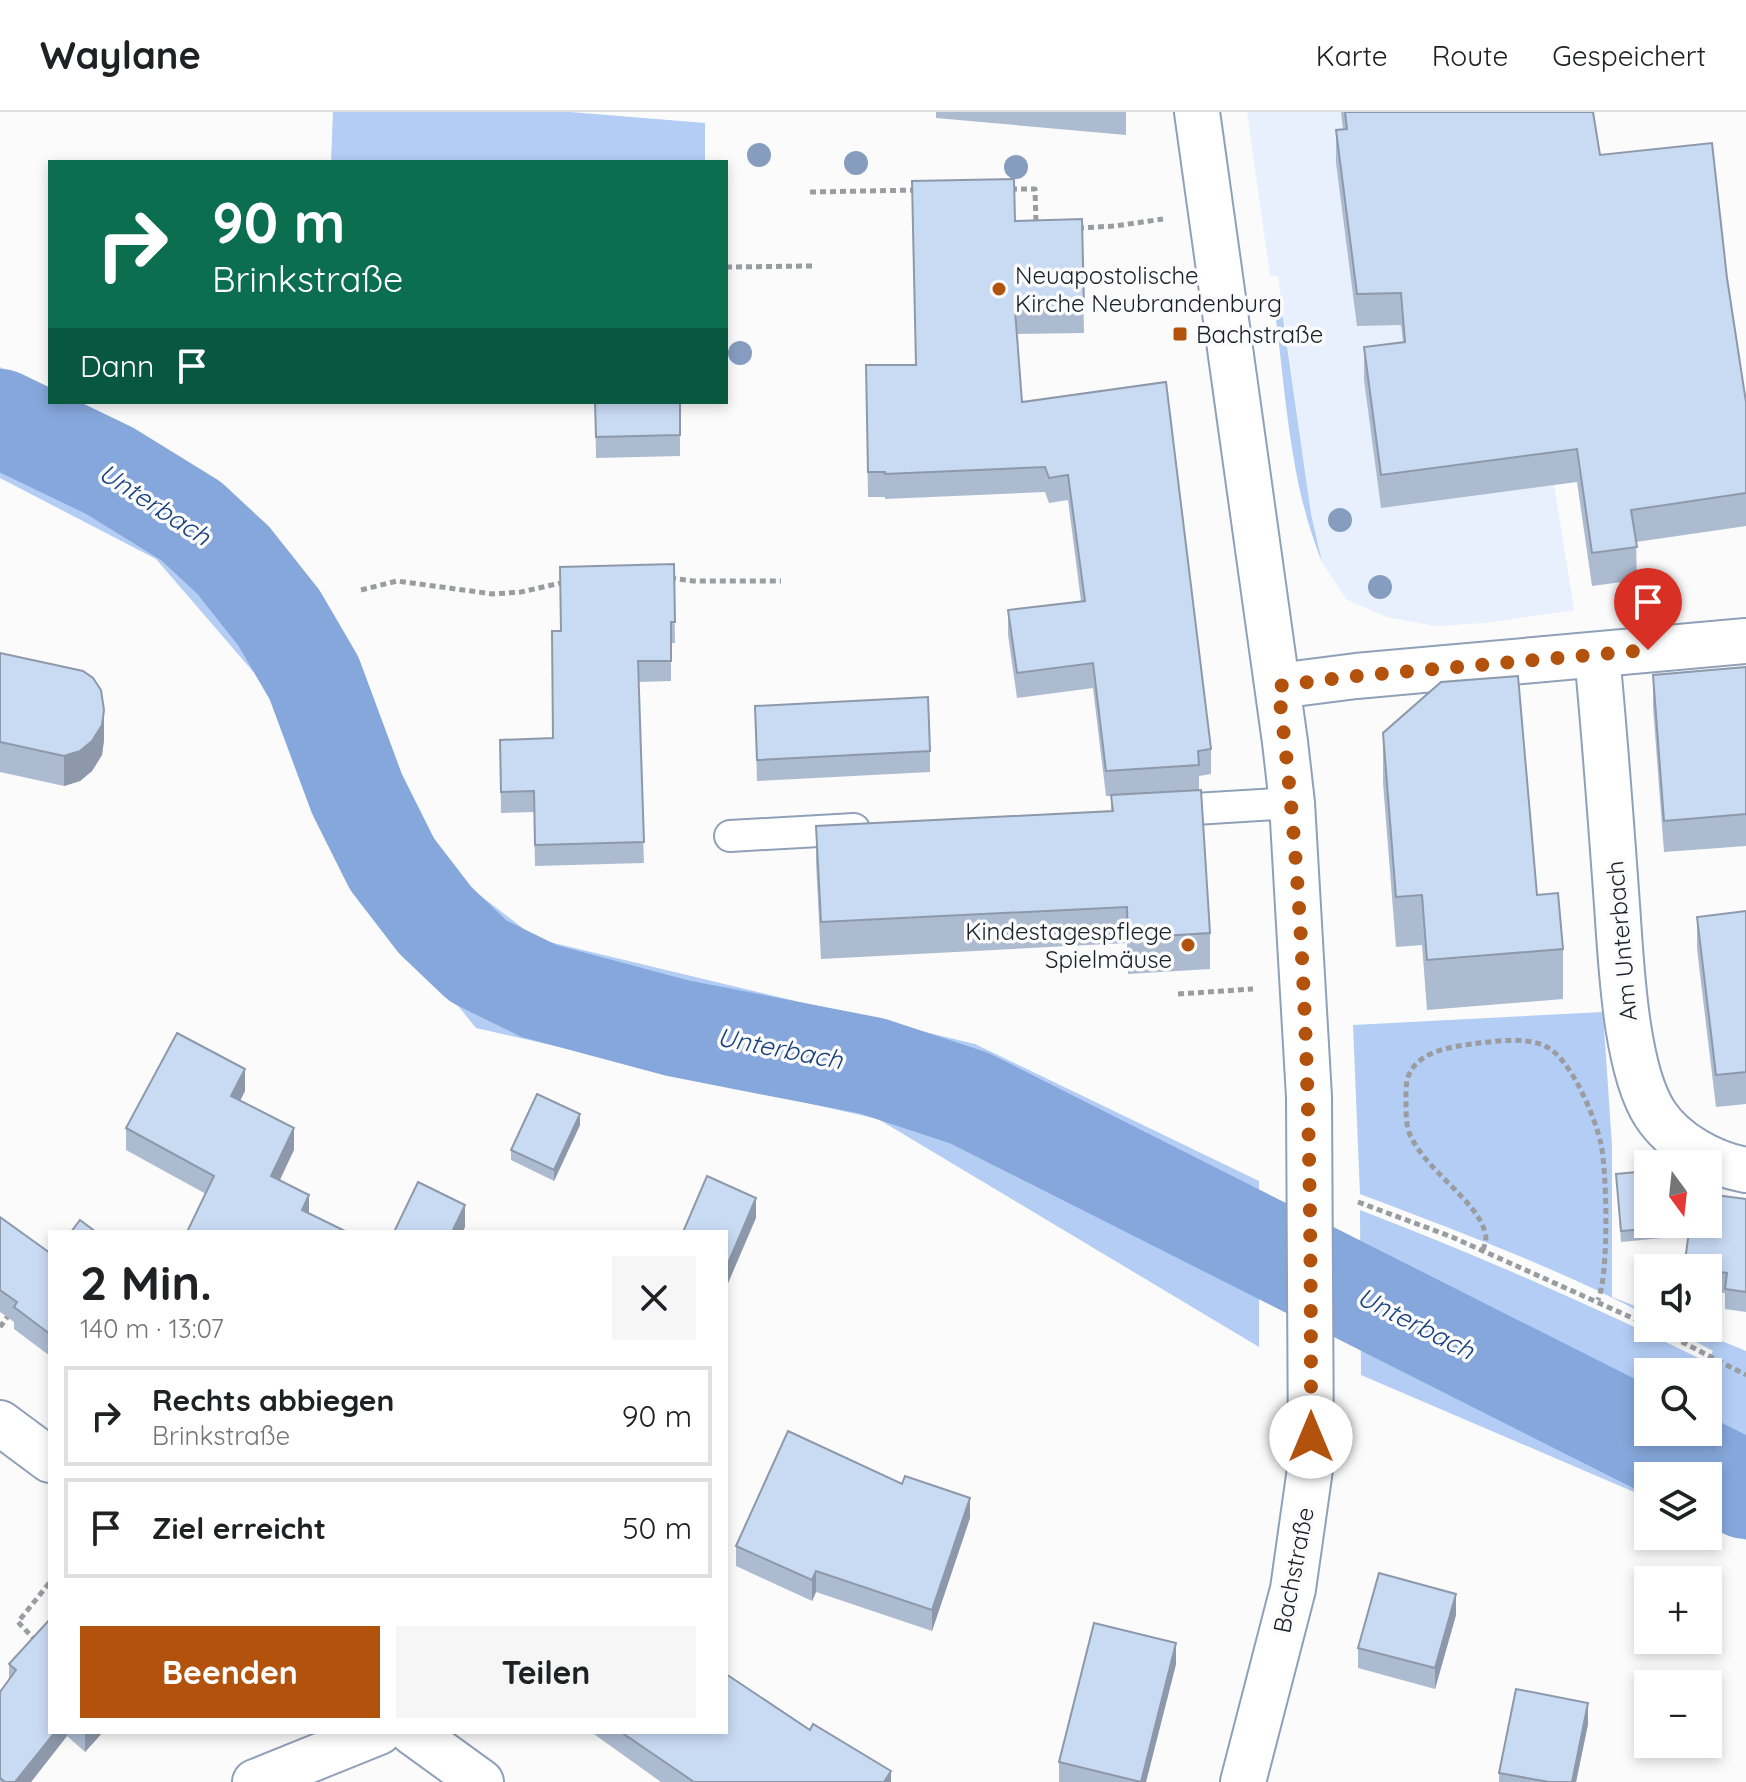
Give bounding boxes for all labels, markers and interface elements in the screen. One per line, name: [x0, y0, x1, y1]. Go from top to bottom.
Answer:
text: Waylane: [40, 31, 201, 79]
text: Karte: [1316, 38, 1388, 73]
text: Route: [1432, 38, 1508, 73]
text: Gespeichert: [1552, 38, 1706, 73]
text: 90 m: [212, 187, 346, 257]
icon: right: [80, 192, 184, 296]
text: Brinkstraße: [212, 256, 403, 301]
place label: Neuapostolische Kirche Neubrandenburg: [1015, 260, 1282, 318]
marker: Neuapostolische Kirche Neubrandenburg: [990, 280, 1008, 298]
place label: Bachstraße: [1196, 319, 1323, 349]
marker: Bachstraße: [1171, 325, 1189, 343]
icon: arrive: [170, 344, 214, 388]
text: Dann: [80, 347, 154, 385]
water label: Unterbach: [93, 456, 218, 553]
pin: [1614, 568, 1682, 650]
icon: arrive: [1626, 580, 1670, 624]
street label: Am Unterbach: [1599, 860, 1643, 1022]
place label: Kindestagespflege Spielmäuse: [965, 916, 1172, 974]
marker: Kindestagespflege Spielmäuse: [1179, 936, 1197, 954]
water label: Unterbach: [715, 1020, 847, 1077]
north arrow: [1634, 1150, 1722, 1238]
map controls: [1634, 1150, 1722, 1758]
text: 2 Min.: [80, 1252, 212, 1312]
button: sound: [1634, 1254, 1722, 1342]
button: close: [612, 1256, 696, 1340]
water label: Unterbach: [1352, 1280, 1481, 1367]
text: 140 m · 13:07: [80, 1312, 224, 1345]
button: search: [1634, 1358, 1722, 1446]
text: Rechts abbiegen: [152, 1381, 394, 1419]
icon: right: [84, 1394, 128, 1438]
position arrow: [1269, 1395, 1353, 1479]
text: 90 m: [622, 1397, 692, 1435]
text: Brinkstraße: [152, 1419, 290, 1452]
button: layers: [1634, 1462, 1722, 1550]
street label: Bachstraße: [1266, 1505, 1320, 1635]
icon: arrive: [84, 1506, 128, 1550]
text: Ziel erreicht: [152, 1509, 326, 1547]
text: 50 m: [622, 1509, 692, 1547]
button: +: [1634, 1566, 1722, 1654]
button: Beenden: [80, 1626, 380, 1718]
button: Teilen: [396, 1626, 696, 1718]
button: −: [1634, 1670, 1722, 1758]

